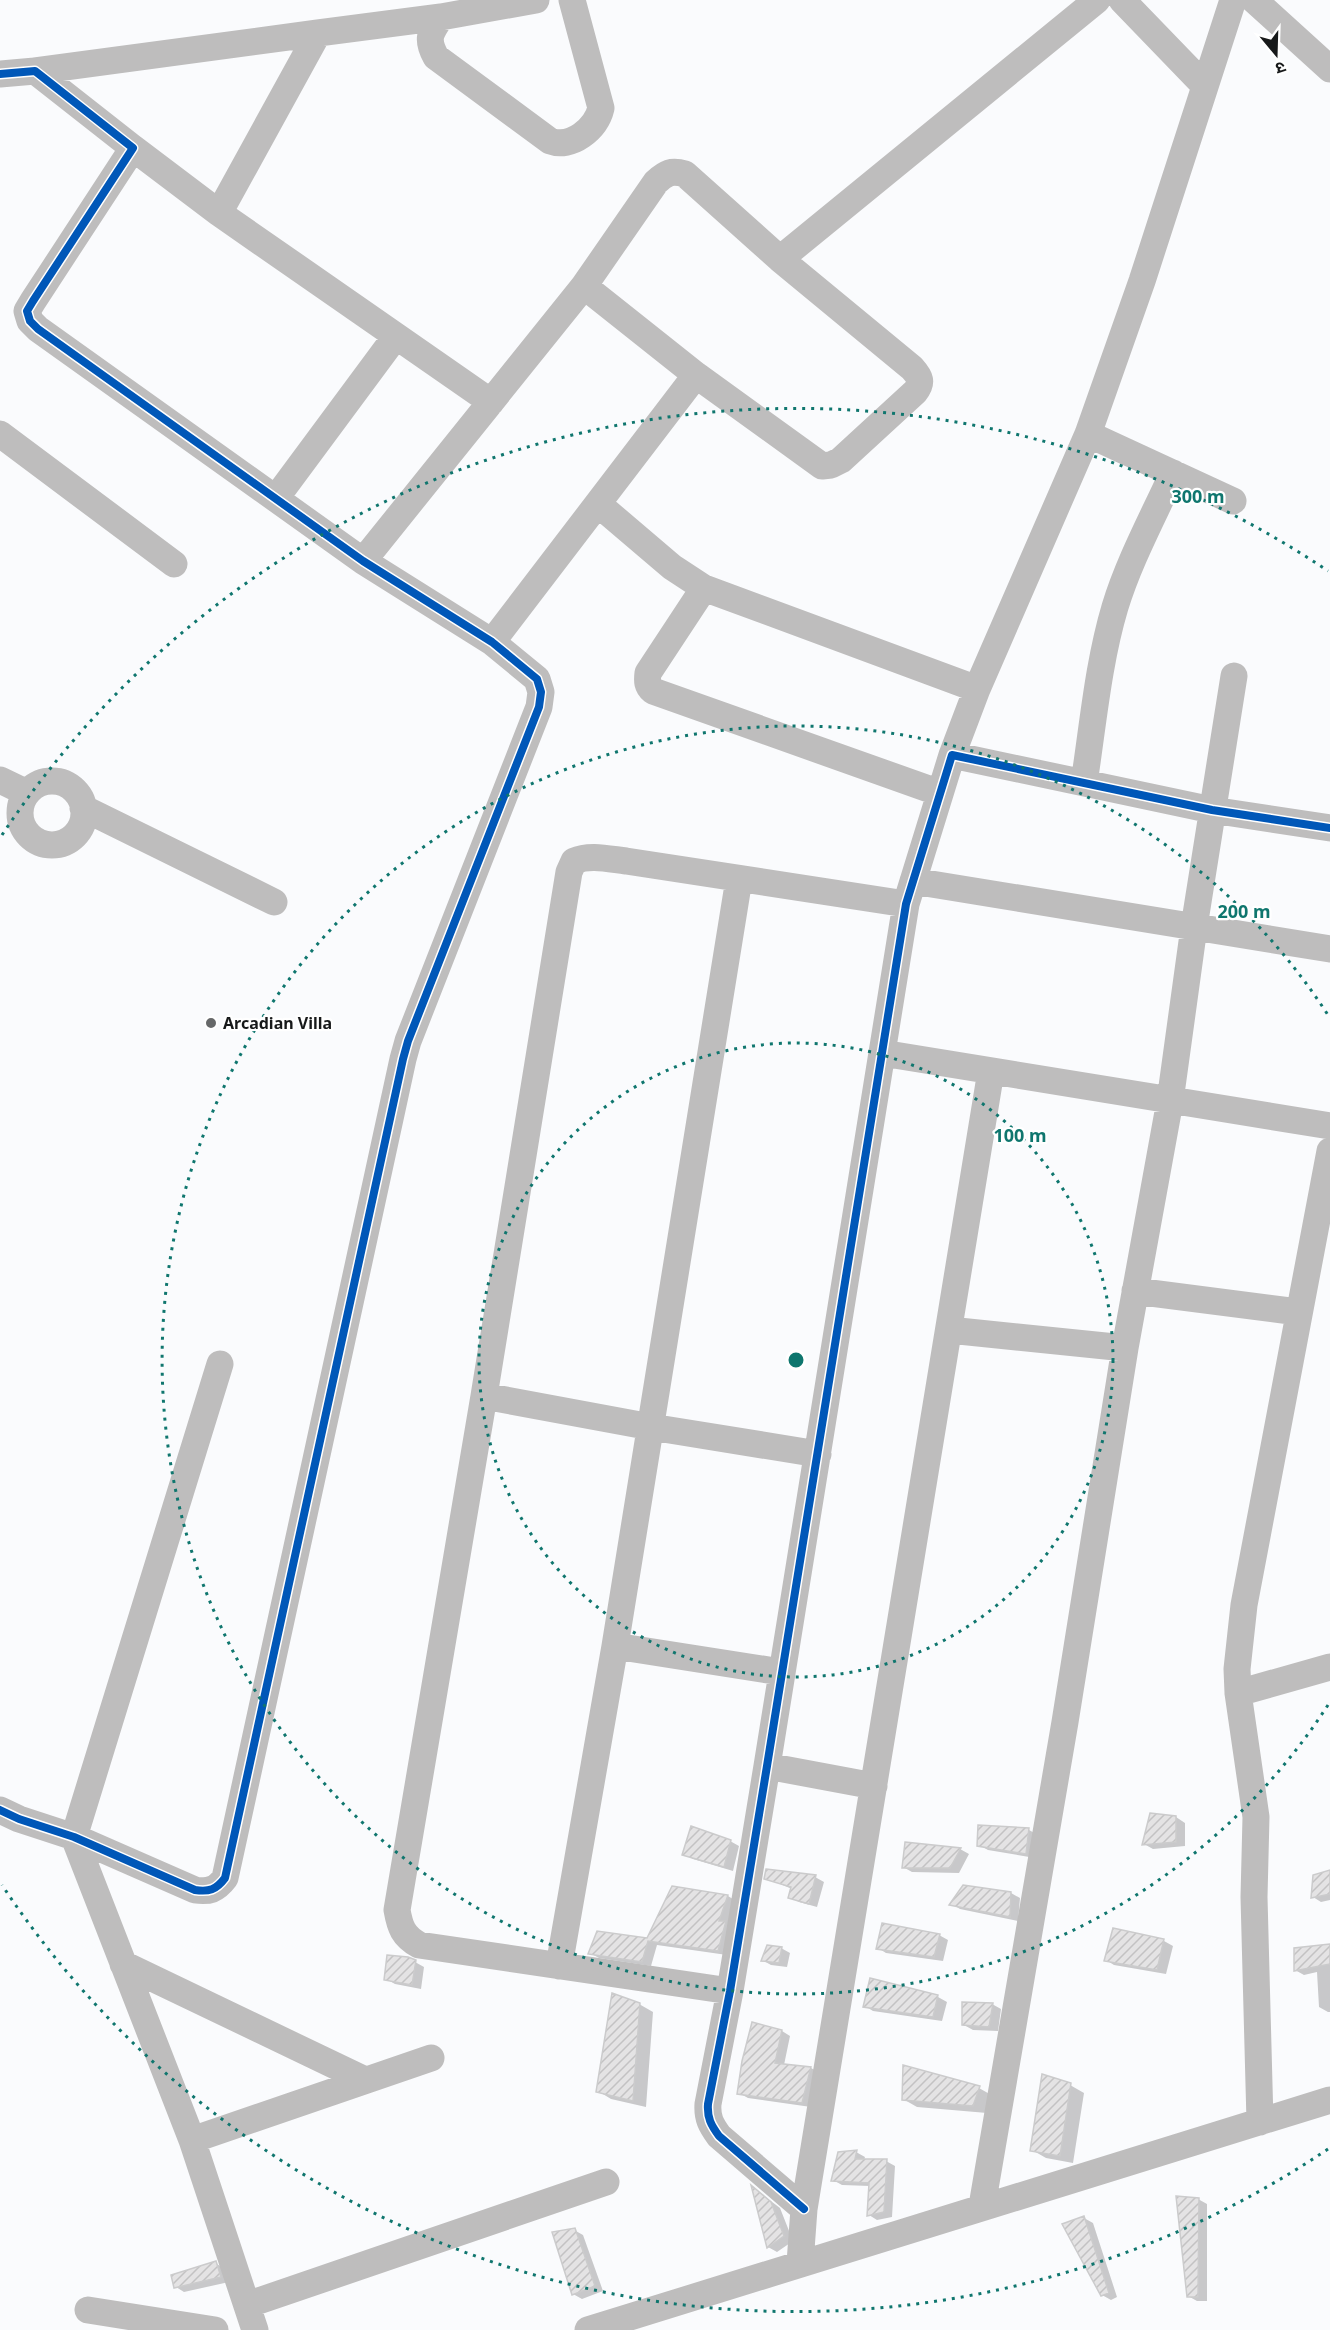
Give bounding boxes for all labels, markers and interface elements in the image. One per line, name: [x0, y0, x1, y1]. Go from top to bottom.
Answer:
north arrow: [1246, 24, 1306, 84]
text: उ: [1272, 56, 1289, 80]
text: 300 m: [1171, 484, 1225, 508]
text: 200 m: [1217, 899, 1271, 923]
place label: Arcadian Villa: [223, 1012, 332, 1034]
marker: Arcadian Villa: [204, 1016, 218, 1030]
text: 100 m: [993, 1123, 1047, 1147]
centre of rings: [786, 1350, 806, 1370]

